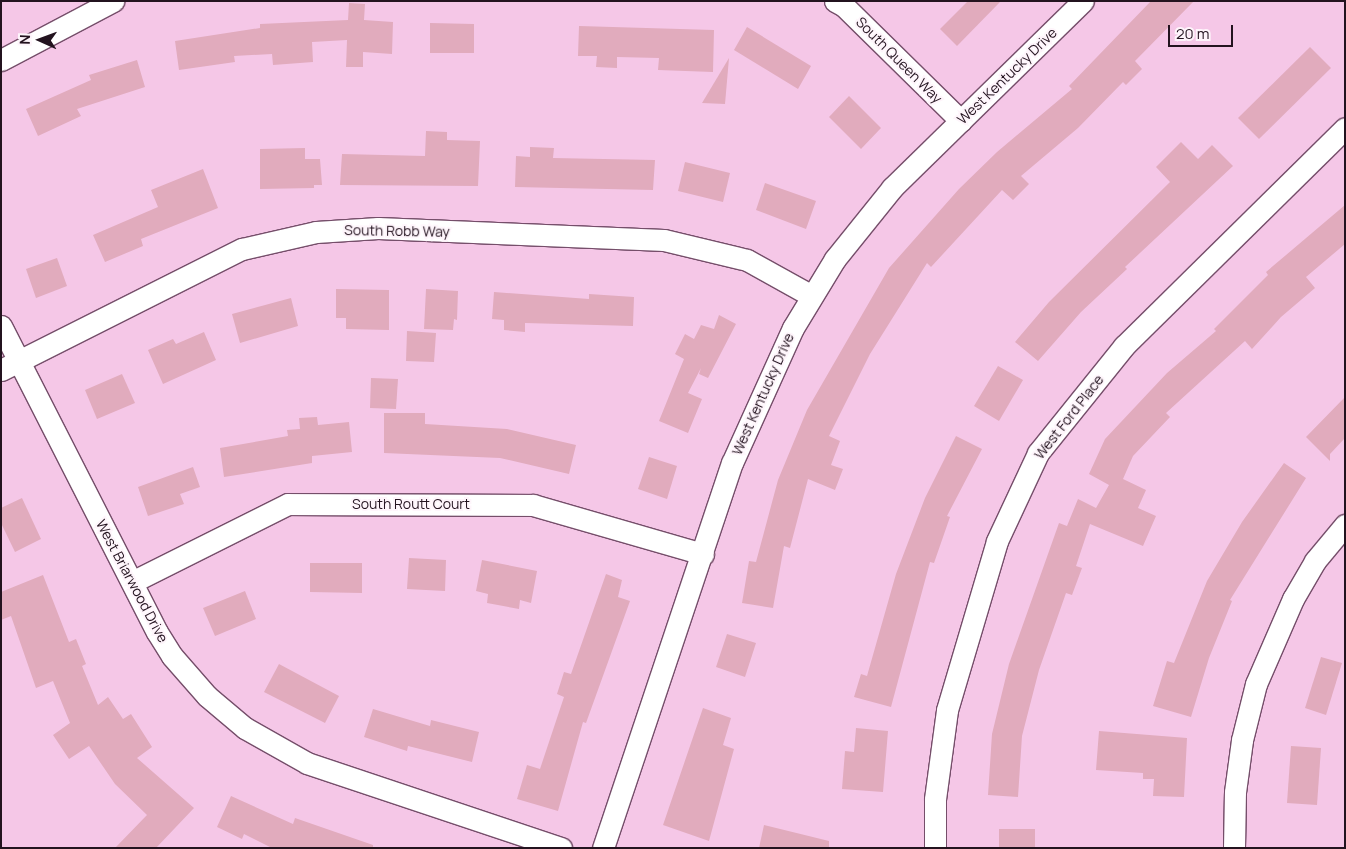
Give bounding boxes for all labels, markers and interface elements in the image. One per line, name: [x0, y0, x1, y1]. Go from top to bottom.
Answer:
street label: South Queen Way: [852, 13, 946, 107]
north arrow: [15, 15, 65, 65]
scale bar: [1171, 15, 1236, 47]
text: 20 m: [1176, 23, 1209, 44]
street label: West Kentucky Drive: [954, 24, 1060, 128]
text: N: [15, 34, 34, 45]
street label: South Robb Way: [344, 222, 450, 240]
street label: West Kentucky Drive: [729, 330, 797, 458]
street label: West Ford Place: [1031, 371, 1107, 463]
street label: South Routt Court: [352, 496, 470, 512]
street label: West Briarwood Drive: [92, 517, 172, 645]

